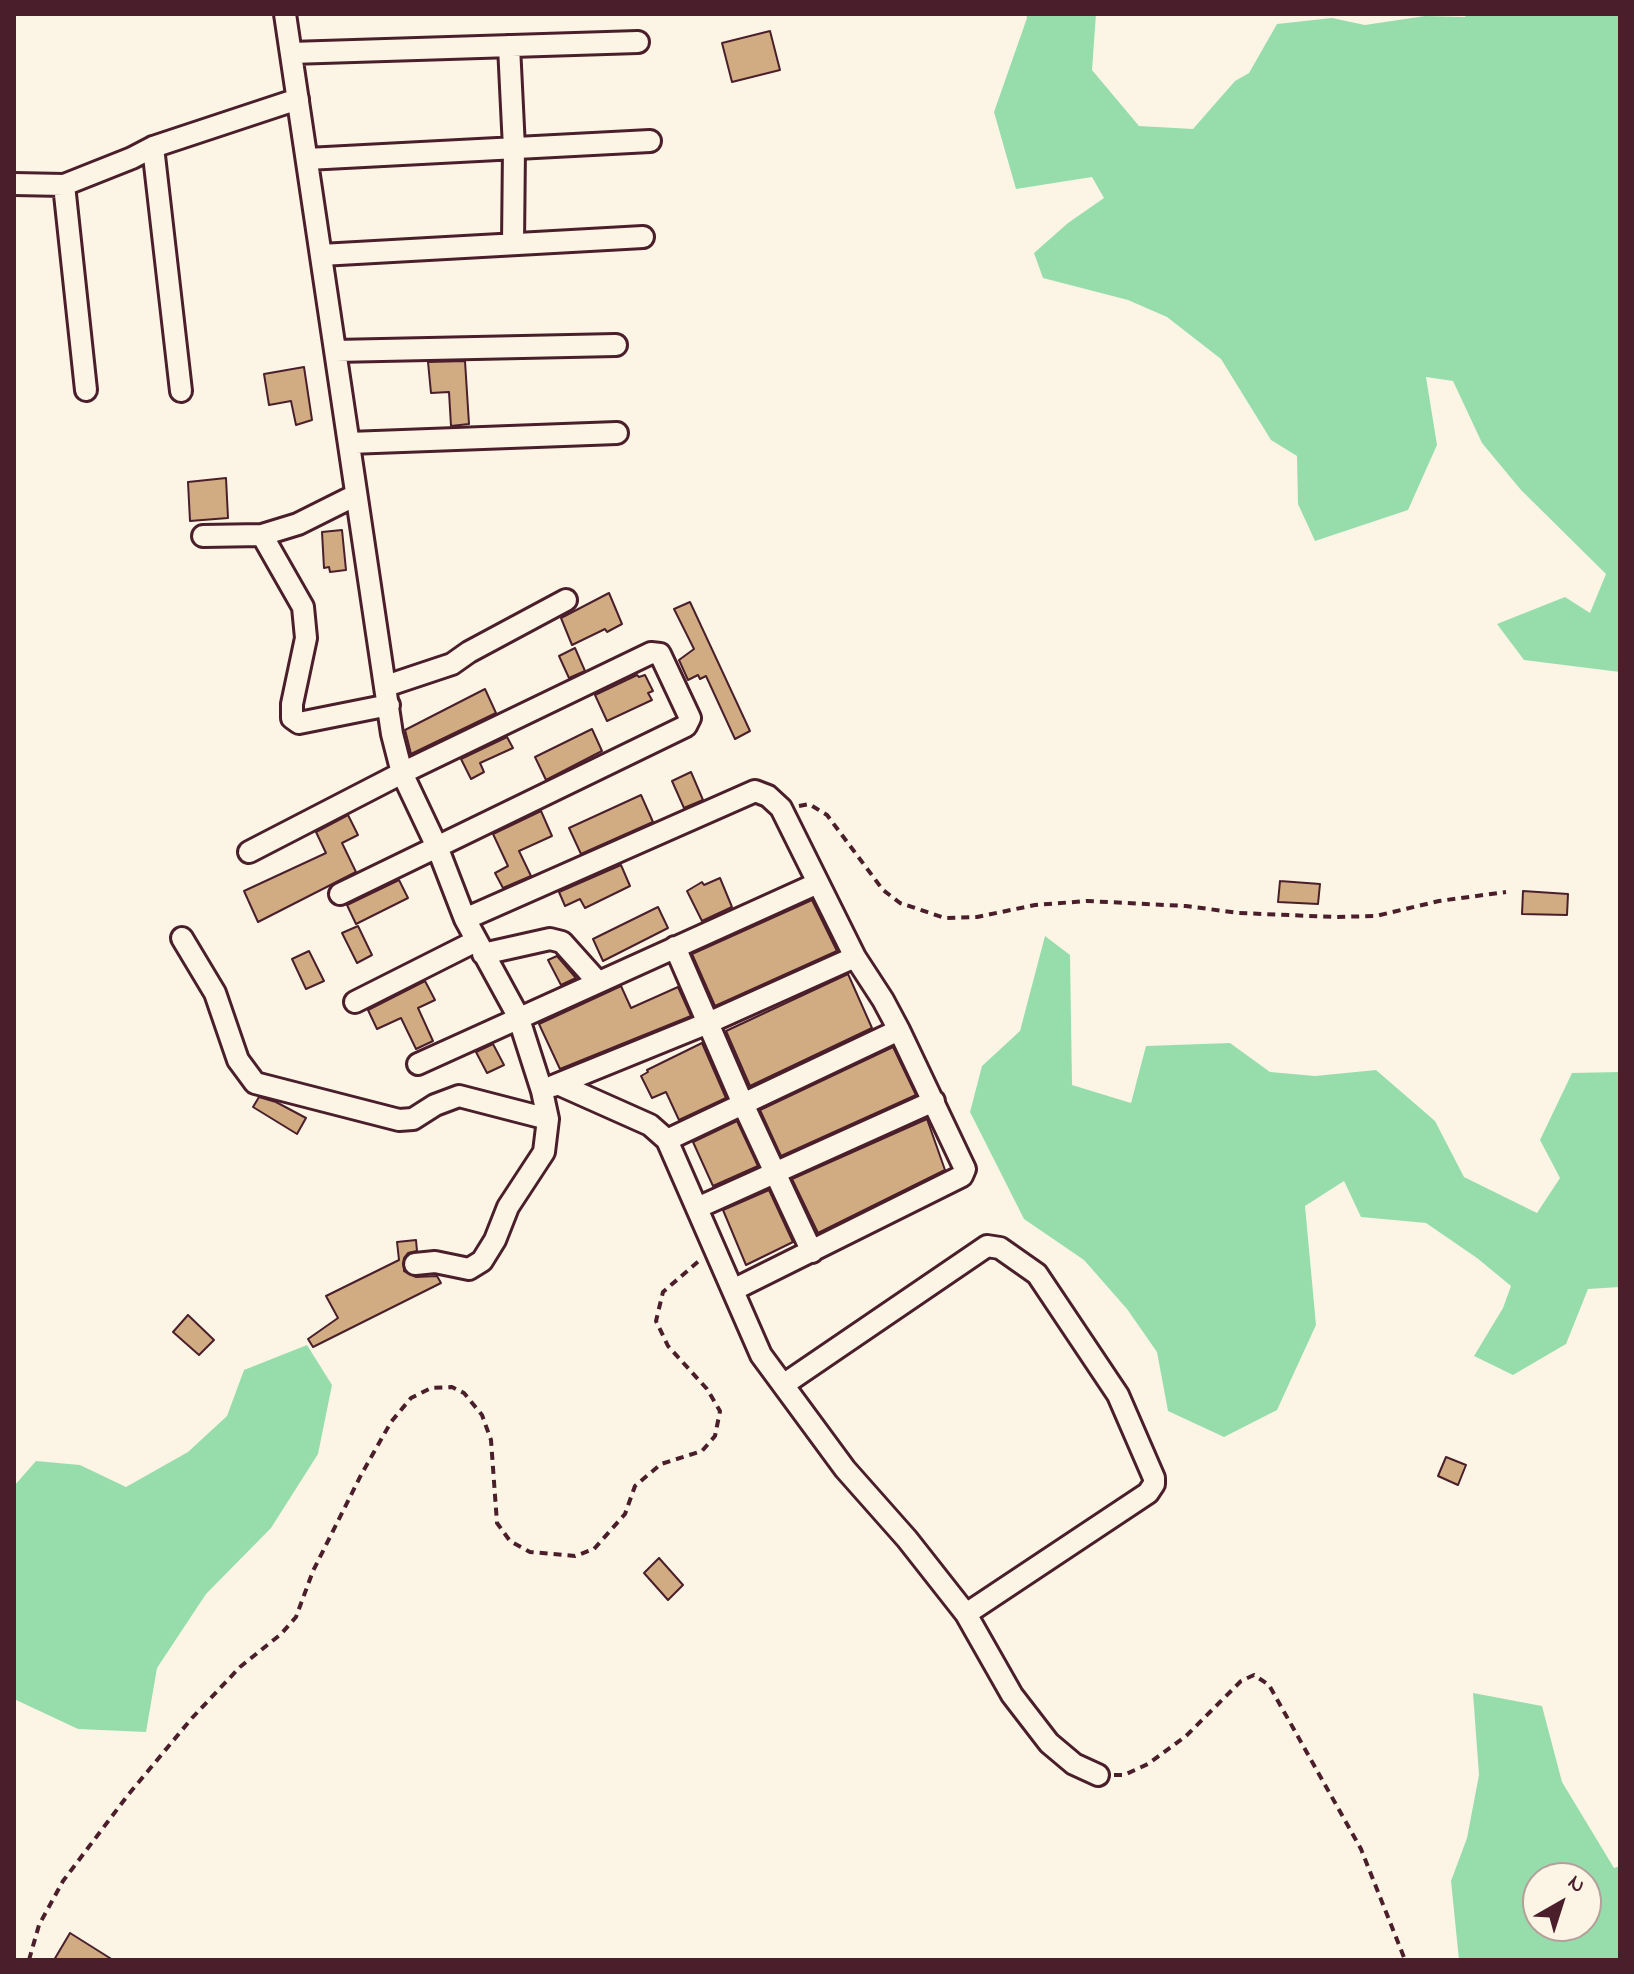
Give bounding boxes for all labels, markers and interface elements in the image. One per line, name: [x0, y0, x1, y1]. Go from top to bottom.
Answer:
north arrow: [1522, 1862, 1602, 1942]
text: N: [1560, 1868, 1592, 1902]

